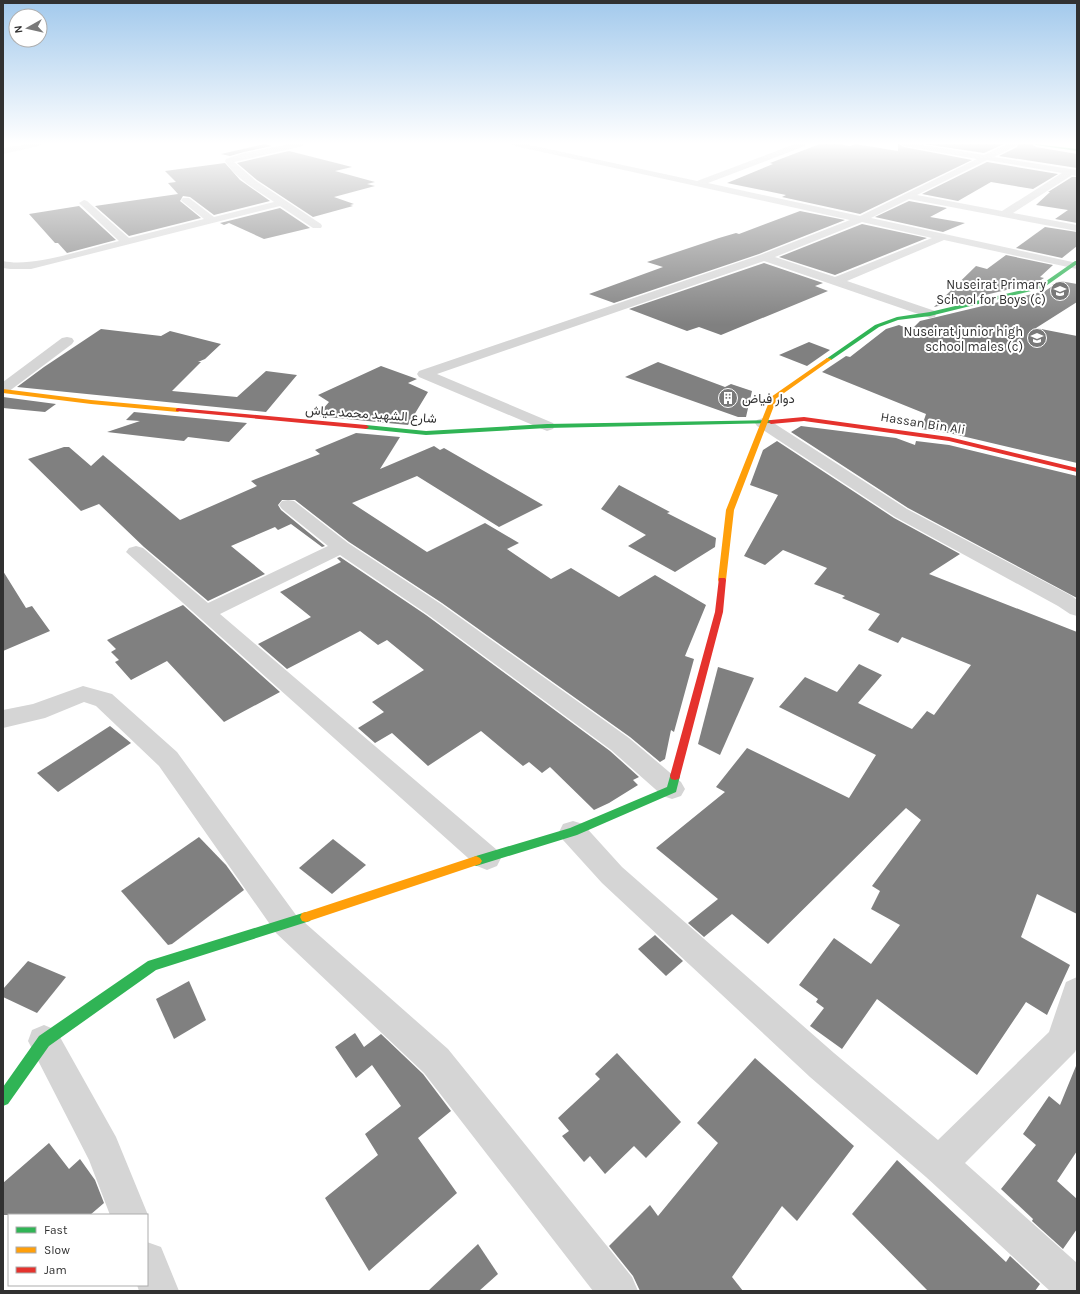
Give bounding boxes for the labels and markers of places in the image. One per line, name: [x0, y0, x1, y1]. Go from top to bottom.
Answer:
place label: Nuseirat Primary School for Boys (c): [936, 277, 1046, 307]
school or university icon: Nuseirat Primary School for Boys (c): [1049, 280, 1071, 302]
place label: Nuseirat junior high school males (c): [904, 324, 1023, 354]
school or university icon: Nuseirat junior high school males (c): [1026, 327, 1048, 349]
building icon: دوار فياض: [717, 387, 739, 409]
place label: دوار فياض: [742, 391, 795, 407]

